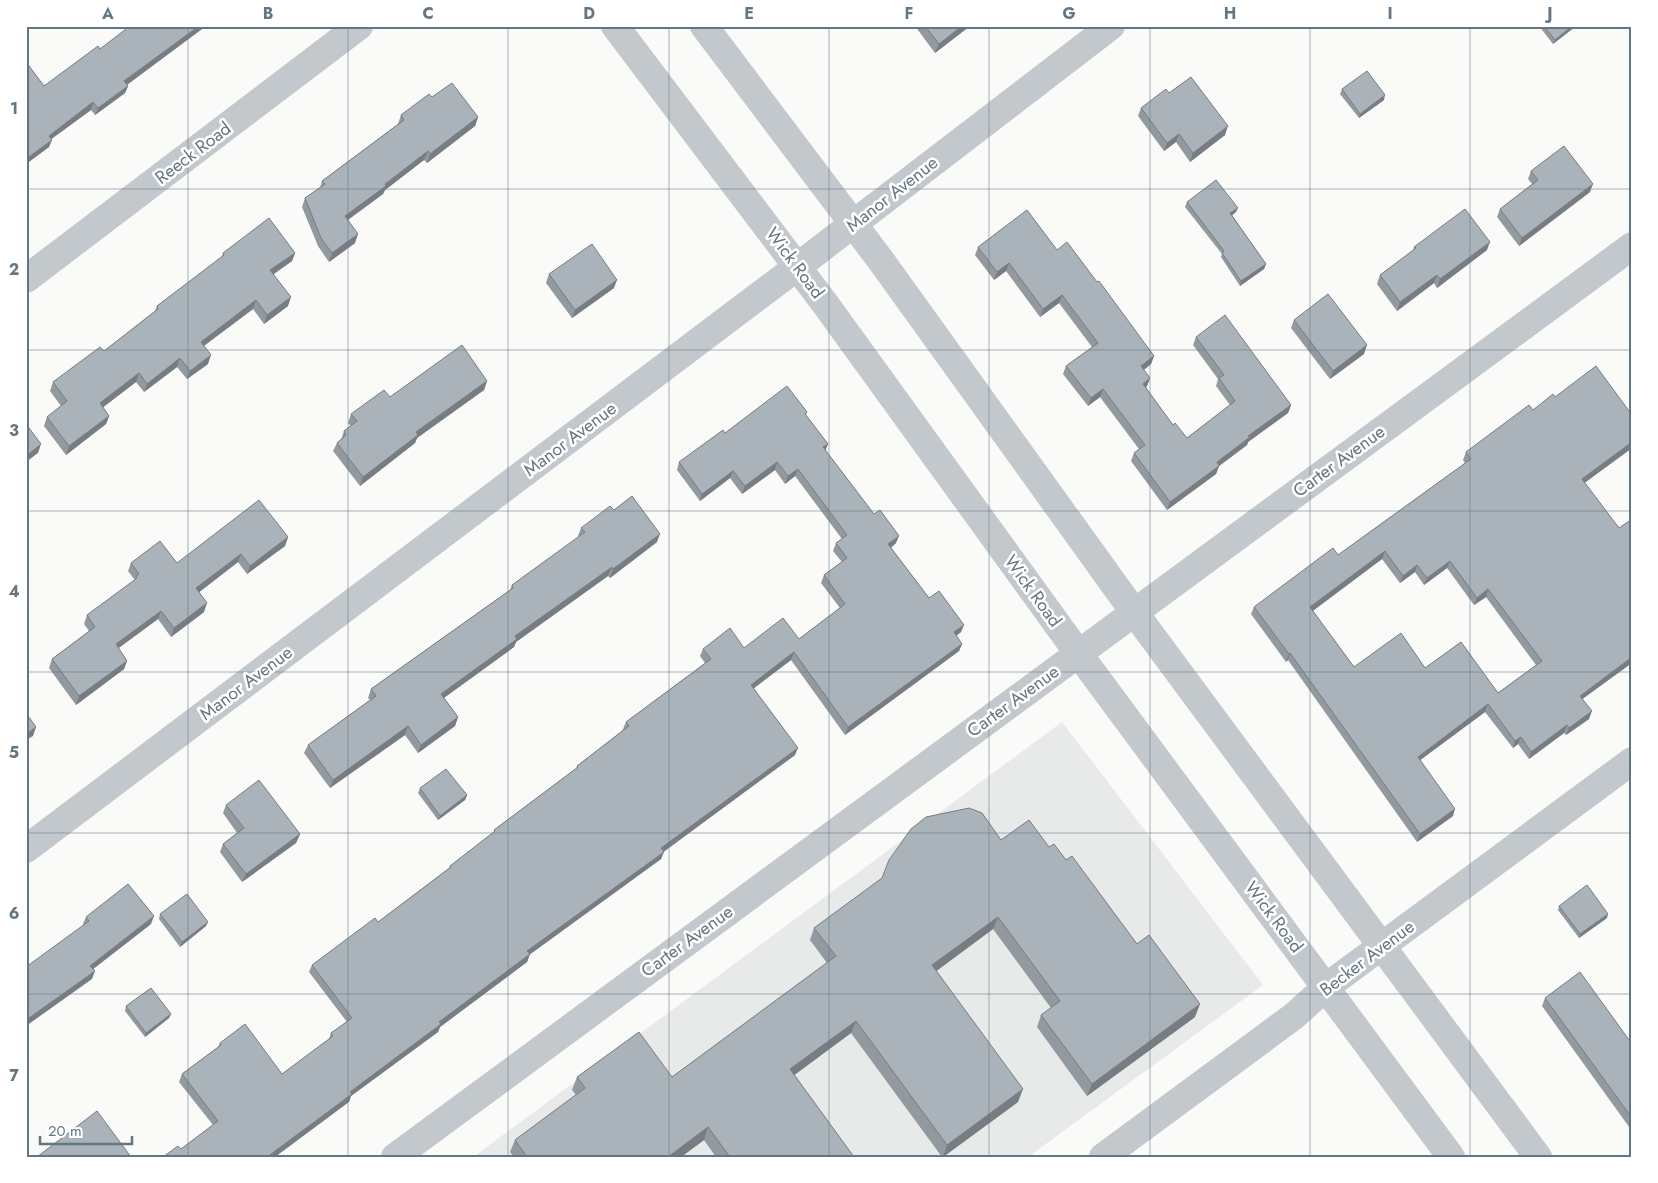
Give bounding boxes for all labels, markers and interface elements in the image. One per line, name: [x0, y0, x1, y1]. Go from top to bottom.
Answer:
text: A: [101, 2, 114, 25]
text: B: [263, 2, 273, 25]
text: C: [422, 2, 434, 25]
text: D: [583, 2, 595, 25]
text: E: [744, 2, 754, 25]
text: F: [905, 2, 913, 25]
text: G: [1062, 2, 1076, 25]
text: H: [1224, 2, 1236, 25]
text: I: [1387, 2, 1393, 25]
text: J: [1544, 2, 1553, 25]
text: 1: [10, 97, 18, 120]
street label: Reeck Road: [149, 116, 237, 190]
street label: Manor Avenue: [841, 150, 943, 238]
street label: Wick Road: [760, 222, 830, 304]
text: 2: [9, 258, 19, 281]
street label: Manor Avenue: [518, 395, 622, 483]
text: 3: [9, 419, 19, 442]
street label: Carter Avenue: [1288, 419, 1390, 503]
street label: Wick Road: [998, 550, 1068, 632]
text: 4: [8, 580, 20, 603]
street label: Manor Avenue: [194, 639, 298, 727]
street label: Carter Avenue: [962, 659, 1064, 743]
text: 5: [9, 741, 19, 764]
street label: Wick Road: [1239, 876, 1309, 958]
street label: Carter Avenue: [636, 899, 738, 983]
text: 6: [9, 902, 19, 925]
street label: Becker Avenue: [1314, 914, 1420, 1002]
text: 7: [9, 1064, 19, 1087]
scale bar: [40, 1113, 132, 1145]
text: 20 m: [48, 1120, 82, 1142]

